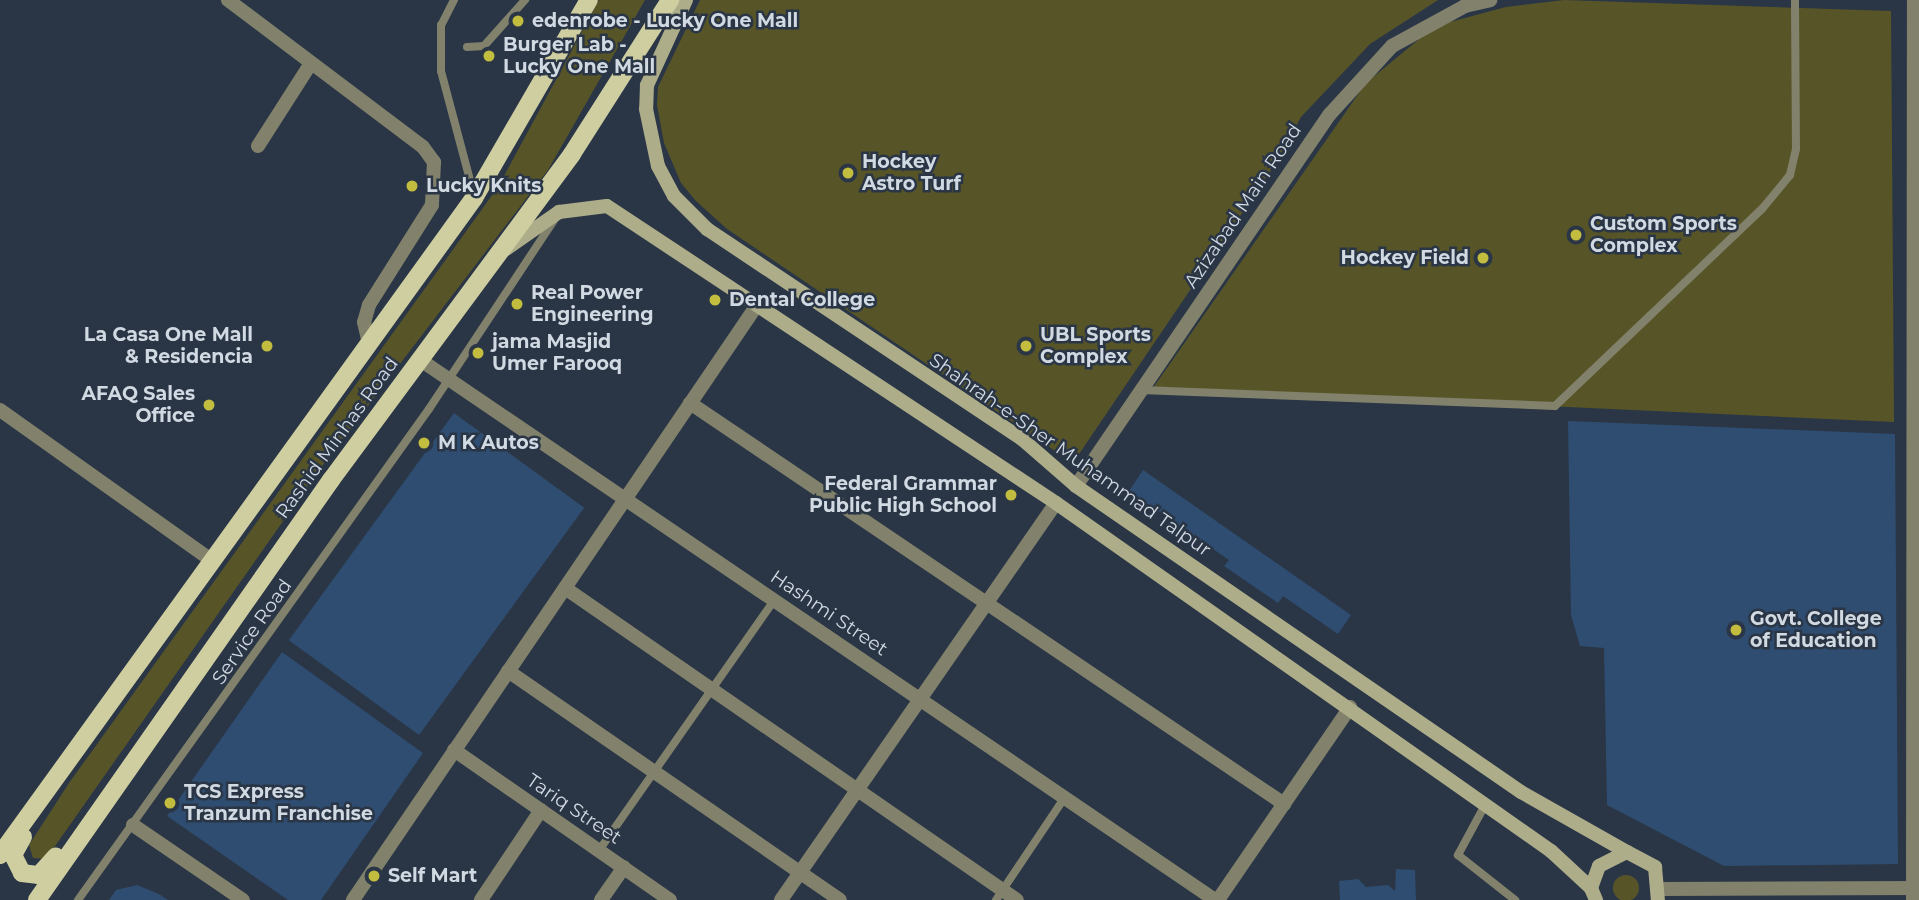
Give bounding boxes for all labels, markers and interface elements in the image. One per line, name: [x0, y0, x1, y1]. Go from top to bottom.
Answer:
place label: edenrobe - Lucky One Mall: [532, 10, 798, 32]
marker: edenrobe - Lucky One Mall: [510, 13, 526, 29]
place label: Burger Lab - Lucky One Mall: [503, 34, 655, 78]
marker: Burger Lab - Lucky One Mall: [481, 48, 497, 64]
street label: Azizabad Main Road: [1180, 120, 1306, 292]
place label: Hockey Astro Turf: [862, 151, 961, 195]
marker: Hockey Astro Turf: [840, 165, 856, 181]
place label: Lucky Knits: [426, 175, 541, 197]
marker: Lucky Knits: [404, 178, 420, 194]
place label: Custom Sports Complex: [1590, 213, 1737, 257]
marker: Custom Sports Complex: [1568, 227, 1584, 243]
place label: Hockey Field: [1341, 247, 1469, 269]
marker: Hockey Field: [1475, 250, 1491, 266]
place label: Real Power Engineering: [531, 282, 653, 326]
place label: Dental College: [729, 289, 875, 311]
marker: Dental College: [707, 292, 723, 308]
marker: Real Power Engineering: [509, 296, 525, 312]
place label: La Casa One Mall & Residencia: [84, 324, 253, 368]
place label: UBL Sports Complex: [1040, 324, 1151, 368]
place label: jama Masjid Umer Farooq: [492, 331, 622, 375]
marker: La Casa One Mall & Residencia: [259, 338, 275, 354]
marker: UBL Sports Complex: [1018, 338, 1034, 354]
marker: jama Masjid Umer Farooq: [470, 345, 486, 361]
street label: Shahrah-e-Sher Muhammad Talpur: [925, 349, 1215, 561]
street label: Rashid Minhas Road: [271, 353, 403, 523]
place label: AFAQ Sales Office: [81, 383, 195, 427]
marker: AFAQ Sales Office: [201, 397, 217, 413]
place label: M K Autos: [438, 432, 539, 454]
marker: M K Autos: [416, 435, 432, 451]
place label: Federal Grammar Public High School: [809, 473, 997, 517]
marker: Federal Grammar Public High School: [1003, 487, 1019, 503]
street label: Hashmi Street: [766, 565, 892, 661]
street label: Service Road: [207, 575, 297, 689]
place label: Govt. College of Education: [1750, 608, 1882, 652]
marker: Govt. College of Education: [1728, 622, 1744, 638]
street label: Tariq Street: [522, 769, 626, 849]
place label: TCS Express Tranzum Franchise: [184, 781, 373, 825]
marker: TCS Express Tranzum Franchise: [162, 795, 178, 811]
place label: Self Mart: [388, 865, 477, 887]
marker: Self Mart: [366, 868, 382, 884]

